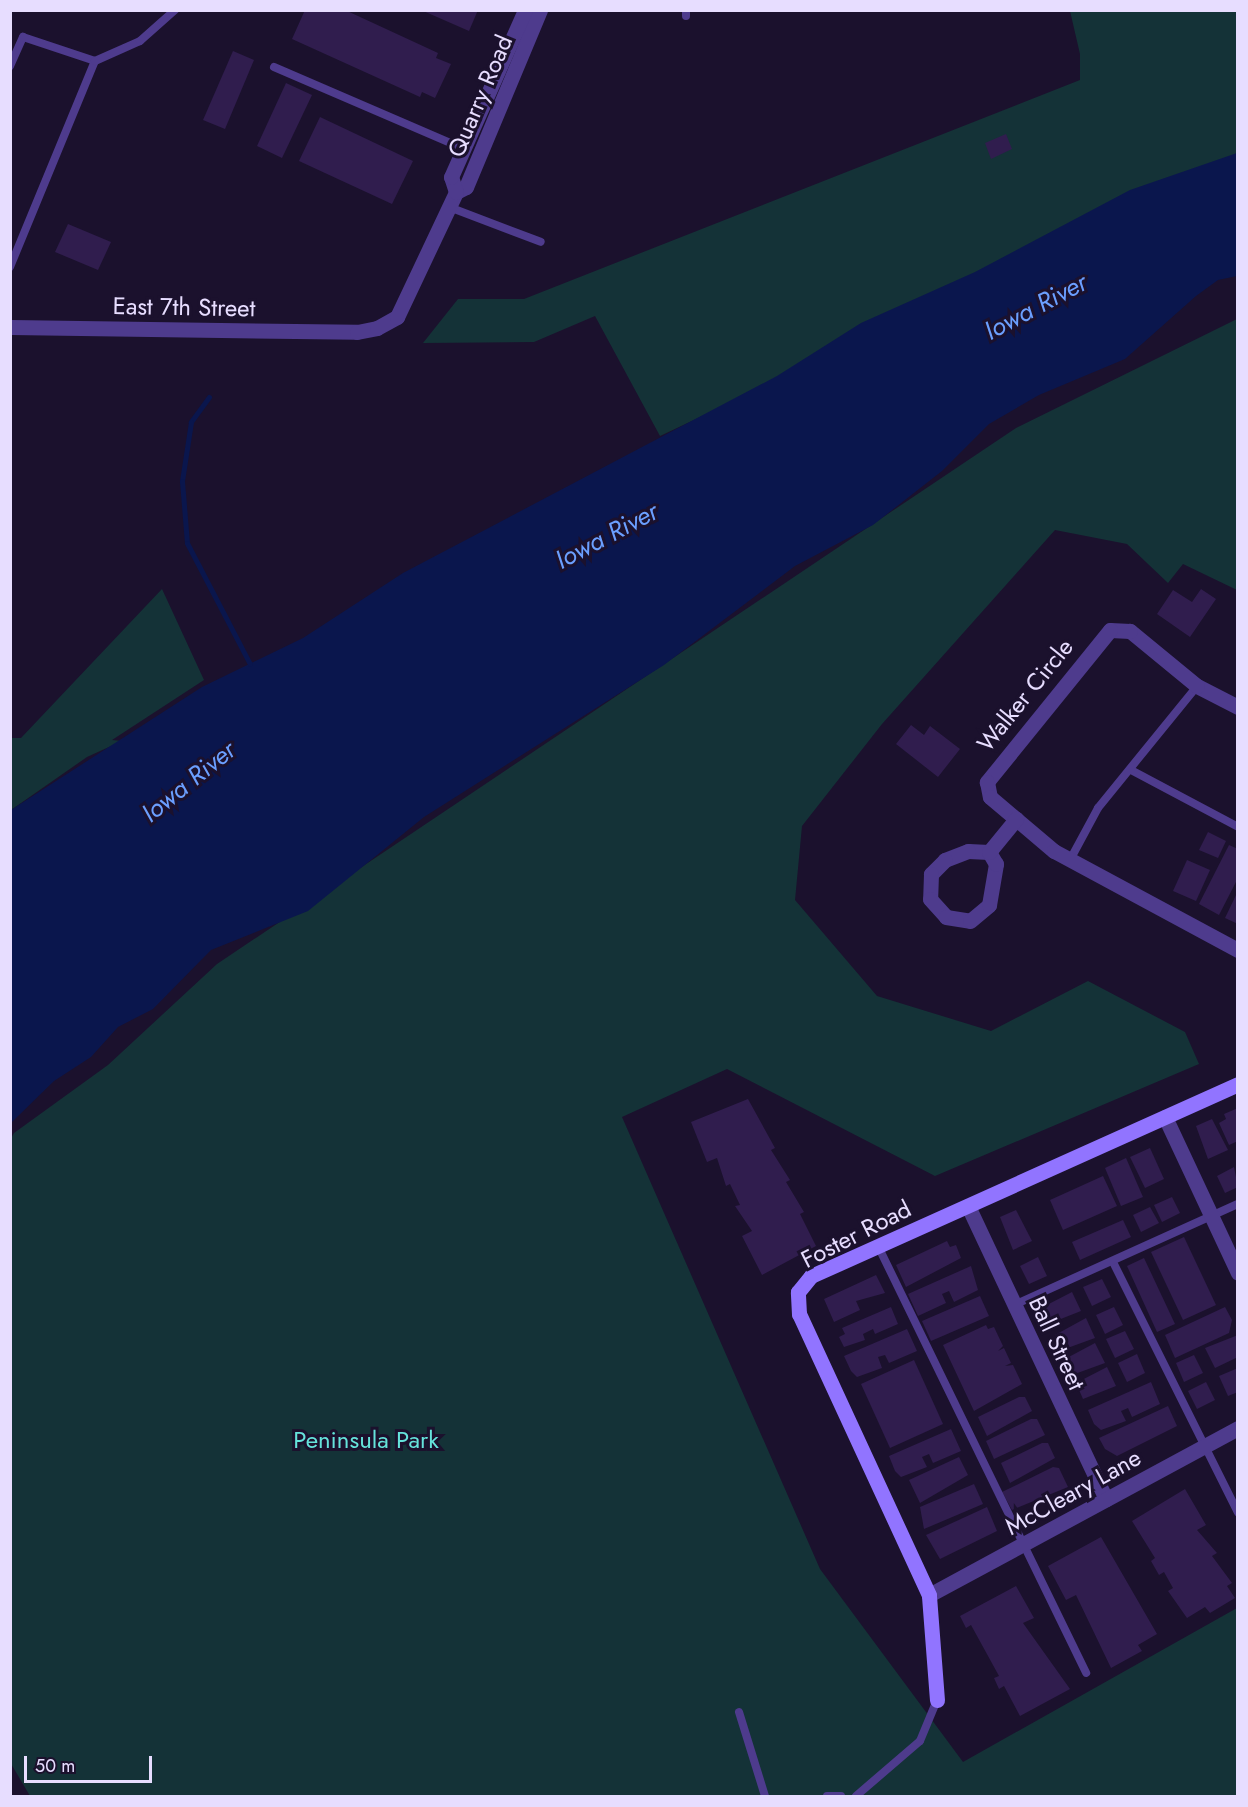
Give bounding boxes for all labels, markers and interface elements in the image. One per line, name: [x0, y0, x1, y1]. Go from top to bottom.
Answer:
street label: Quarry Road: [441, 31, 519, 161]
water label: Iowa River: [979, 267, 1093, 347]
street label: East 7th Street: [112, 291, 256, 323]
water label: Iowa River: [550, 496, 664, 576]
street label: Walker Circle: [971, 633, 1079, 757]
water label: Iowa River: [136, 735, 242, 829]
street label: Foster Road: [796, 1194, 916, 1274]
street label: Ball Street: [1023, 1291, 1091, 1395]
park label: Peninsula Park: [293, 1426, 439, 1454]
street label: McCleary Lane: [1000, 1443, 1146, 1541]
scale bar: [27, 1744, 154, 1782]
text: 50 m: [35, 1753, 75, 1779]

